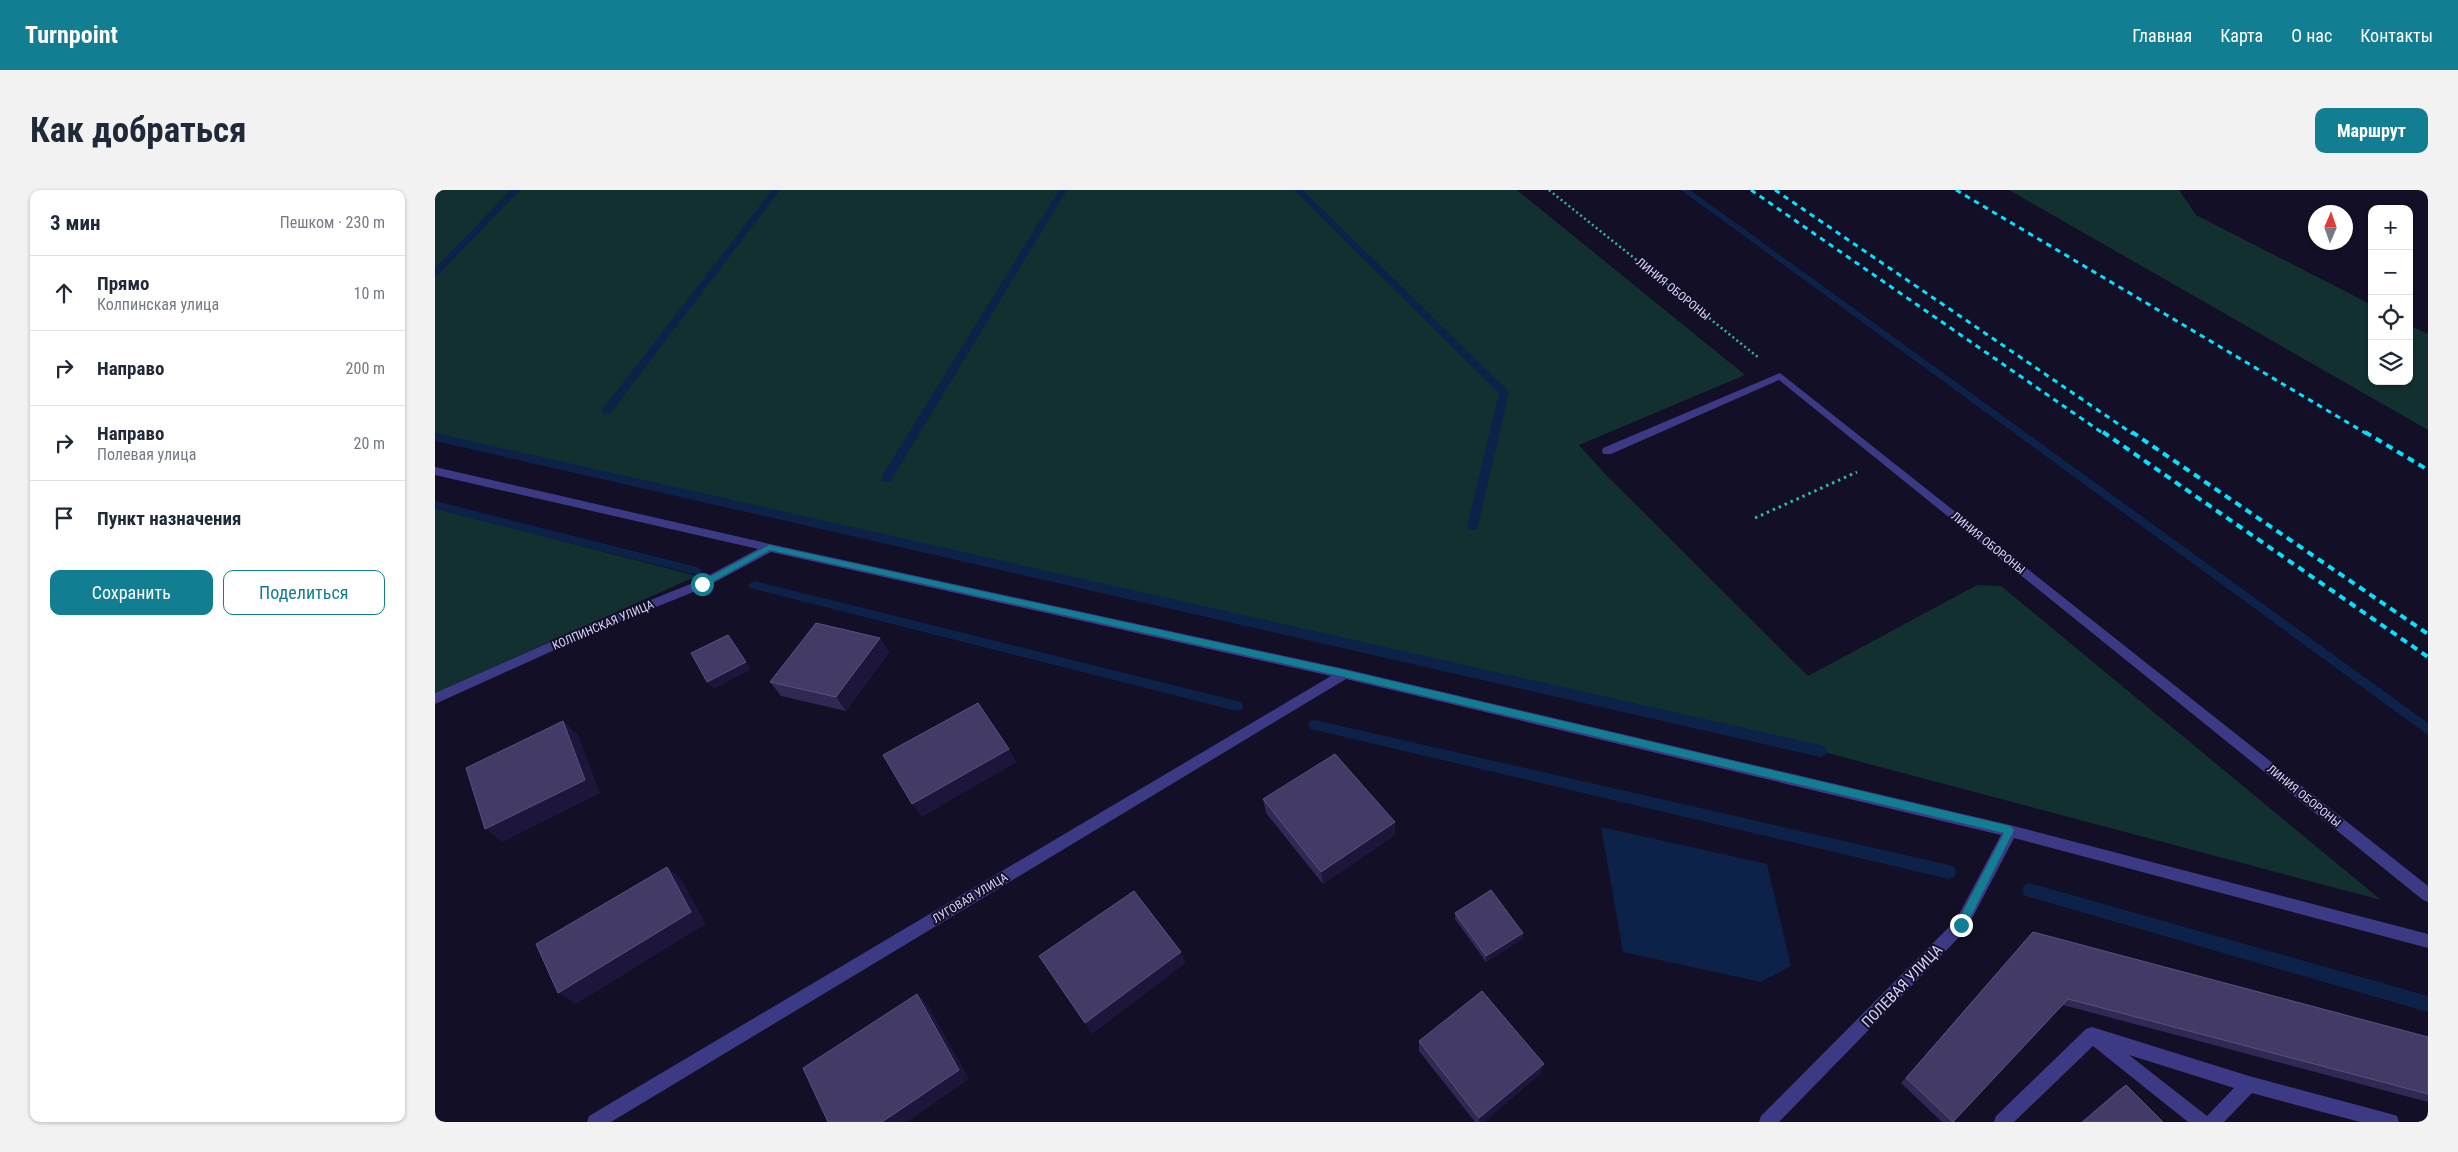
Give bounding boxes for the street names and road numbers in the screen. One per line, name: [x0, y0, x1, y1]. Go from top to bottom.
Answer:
street label: ЛИНИЯ ОБОРОНЫ: [1633, 255, 1713, 323]
street label: ЛИНИЯ ОБОРОНЫ: [1948, 509, 2028, 577]
street label: КОЛПИНСКАЯ УЛИЦА: [550, 597, 656, 653]
street label: ЛИНИЯ ОБОРОНЫ: [2264, 762, 2344, 830]
street label: ЛУГОВАЯ УЛИЦА: [930, 870, 1010, 926]
street label: ПОЛЕВАЯ УЛИЦА: [1858, 941, 1946, 1031]

